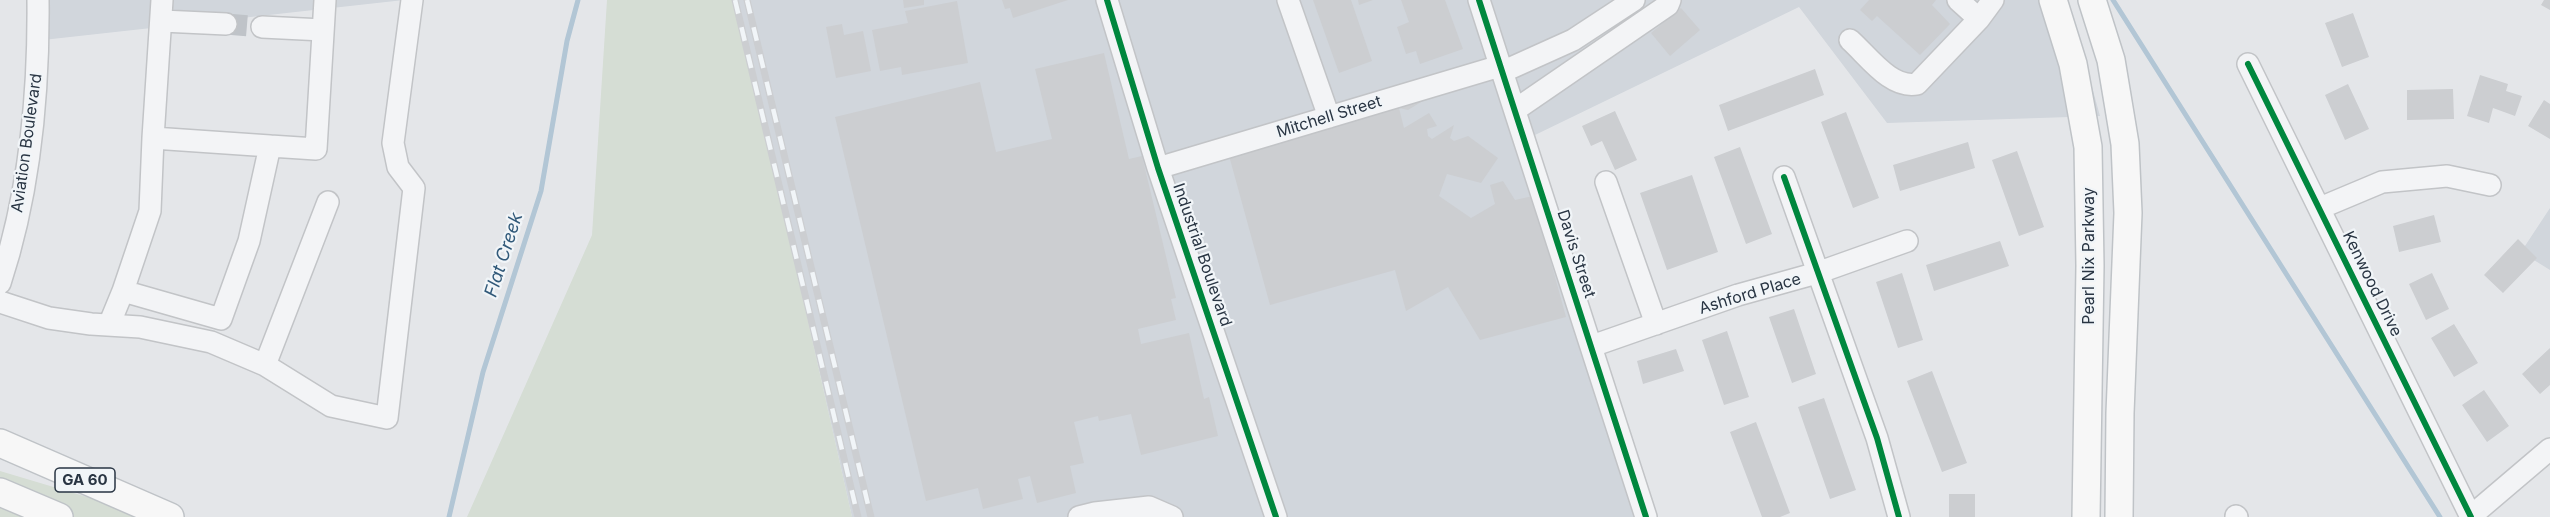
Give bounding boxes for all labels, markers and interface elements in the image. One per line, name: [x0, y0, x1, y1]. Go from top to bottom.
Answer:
street label: Aviation Boulevard: [8, 72, 46, 214]
street label: Mitchell Street: [1274, 92, 1384, 142]
street label: Industrial Boulevard: [1168, 181, 1236, 329]
street label: Pearl Nix Parkway: [2079, 187, 2099, 325]
street label: Davis Street: [1553, 208, 1599, 300]
water label: Flat Creek: [480, 210, 528, 300]
street label: Kenwood Drive: [2338, 228, 2406, 340]
street label: Ashford Place: [1697, 269, 1803, 319]
road number: GA 60: [55, 468, 115, 492]

